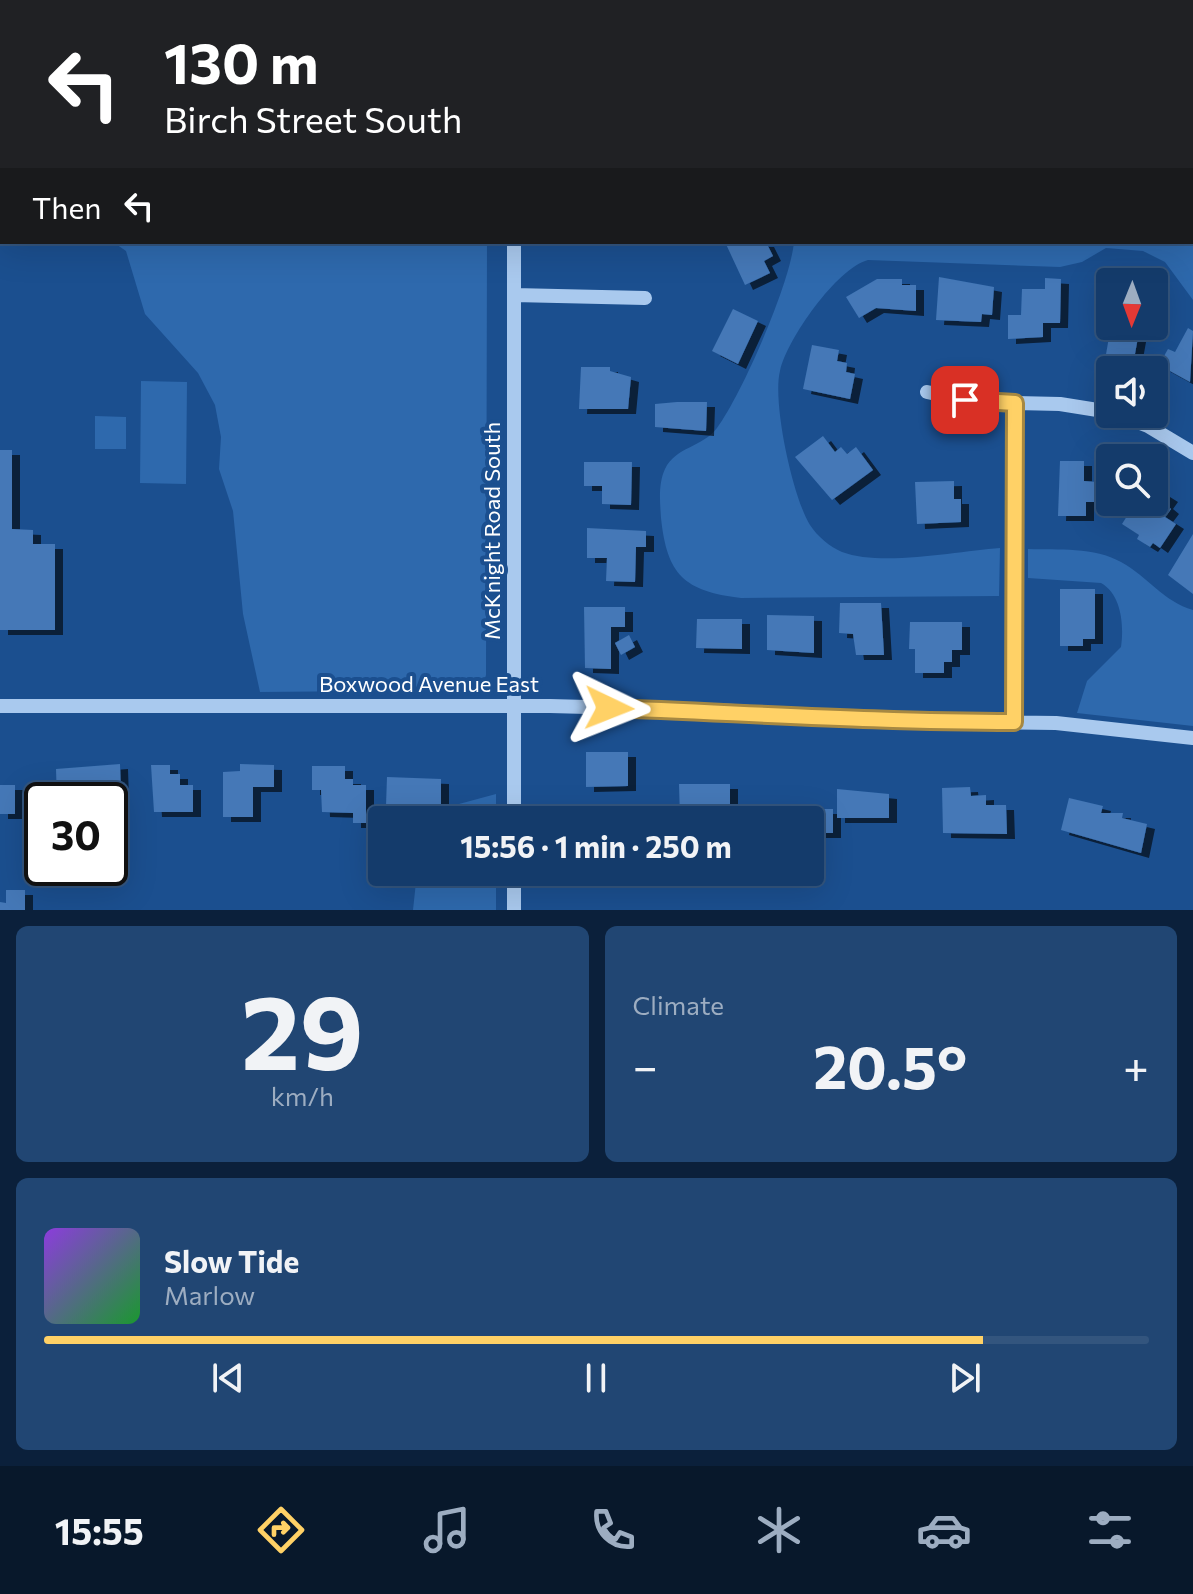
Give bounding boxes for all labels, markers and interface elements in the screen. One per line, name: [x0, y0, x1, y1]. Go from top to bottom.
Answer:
text: 130 m: [164, 27, 319, 96]
icon: left: [32, 32, 136, 136]
text: Birch Street South: [164, 96, 462, 140]
icon: left: [117, 184, 161, 228]
text: Then: [32, 188, 101, 225]
north arrow: [1096, 268, 1168, 340]
map controls: [1096, 268, 1168, 516]
button: sound: [1096, 356, 1168, 428]
pin: [931, 366, 999, 434]
icon: arrive: [943, 378, 987, 422]
street label: McKnight Road South: [478, 422, 505, 640]
button: search: [1096, 444, 1168, 516]
position arrow: [567, 666, 651, 750]
street label: Boxwood Avenue East: [319, 670, 539, 697]
speed limit sign: 30: [24, 782, 128, 886]
text: 15:56 · 1 min · 250 m: [460, 827, 732, 864]
text: 29: [241, 964, 364, 1091]
text: Climate: [633, 989, 724, 1020]
text: 20.5°: [813, 1028, 967, 1101]
text: −: [633, 1038, 658, 1092]
text: +: [1123, 1038, 1149, 1092]
text: km/h: [271, 1080, 334, 1111]
text: Slow Tide: [164, 1242, 299, 1279]
text: Marlow: [164, 1279, 255, 1310]
icon: previous: [206, 1356, 250, 1400]
icon: pause: [574, 1356, 618, 1400]
icon: next: [943, 1356, 987, 1400]
icon: directions: [253, 1502, 309, 1558]
icon: music: [419, 1502, 475, 1558]
icon: phone: [585, 1502, 641, 1558]
icon: climate: [751, 1502, 807, 1558]
icon: car: [916, 1502, 972, 1558]
icon: filters: [1082, 1502, 1138, 1558]
text: 15:55: [55, 1508, 144, 1552]

